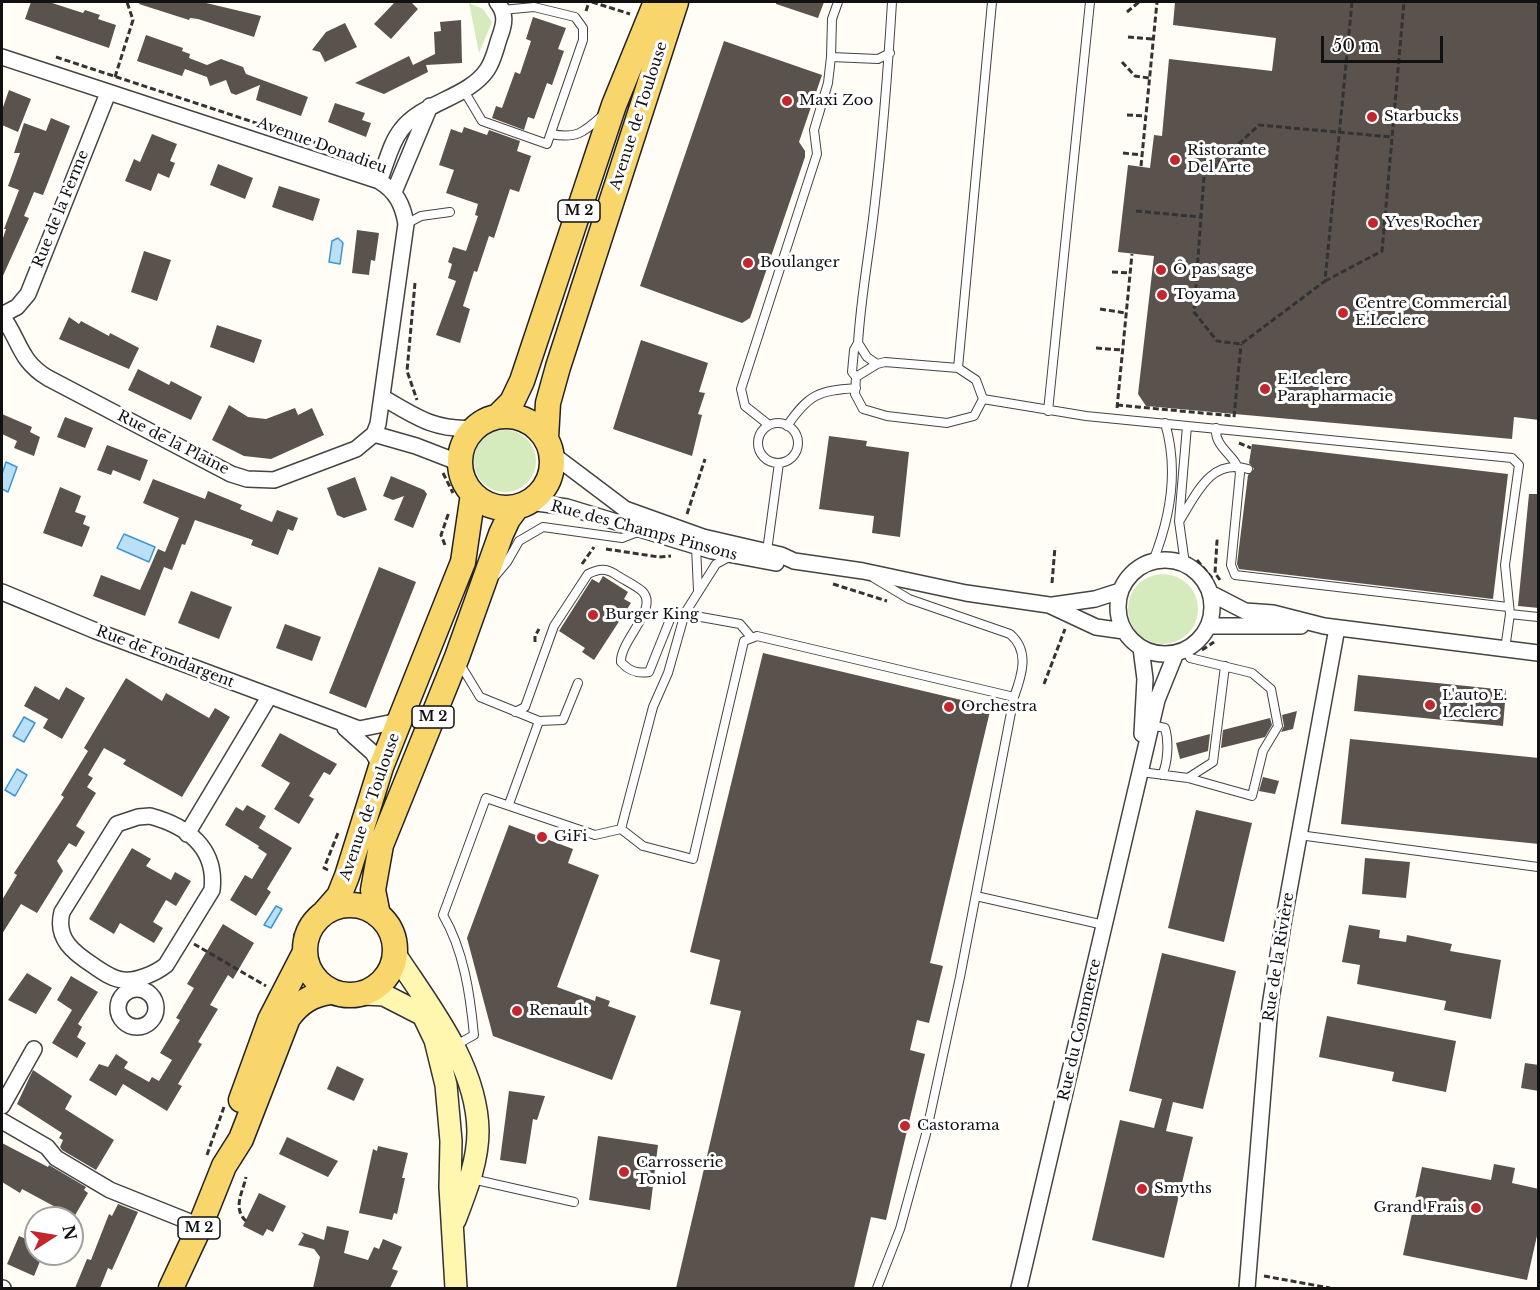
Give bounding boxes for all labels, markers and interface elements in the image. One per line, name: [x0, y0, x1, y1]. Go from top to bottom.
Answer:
scale bar: [1324, 24, 1446, 62]
text: 50 m: [1332, 35, 1380, 57]
street label: Avenue de Toulouse: [607, 40, 671, 192]
place label: Maxi Zoo: [799, 92, 873, 110]
marker: Maxi Zoo: [780, 94, 794, 108]
place label: Starbucks: [1384, 108, 1459, 126]
marker: Starbucks: [1365, 110, 1379, 124]
street label: Avenue Donadieu: [255, 114, 389, 178]
place label: Ristorante Del Arte: [1187, 142, 1266, 177]
street label: Rue de la Ferme: [29, 148, 93, 270]
marker: Ristorante Del Arte: [1168, 153, 1182, 167]
road number: M 2: [558, 200, 600, 222]
place label: Yves Rocher: [1385, 214, 1479, 232]
marker: Yves Rocher: [1366, 216, 1380, 230]
place label: Boulanger: [760, 254, 840, 272]
marker: Boulanger: [741, 256, 755, 270]
place label: Ô pas sage: [1173, 261, 1254, 279]
marker: Ô pas sage: [1154, 263, 1168, 277]
place label: Toyama: [1174, 286, 1236, 304]
marker: Toyama: [1155, 288, 1169, 302]
place label: Centre Commercial E.Leclerc: [1355, 295, 1507, 330]
marker: Centre Commercial E.Leclerc: [1336, 306, 1350, 320]
place label: E.Leclerc Parapharmacie: [1277, 371, 1393, 406]
marker: E.Leclerc Parapharmacie: [1258, 382, 1272, 396]
street label: Rue de la Plaine: [114, 407, 232, 479]
street label: Rue des Champs Pinsons: [549, 497, 739, 565]
place label: Burger King: [605, 606, 699, 624]
marker: Burger King: [586, 608, 600, 622]
street label: Rue de Fondargent: [93, 622, 237, 692]
place label: L'auto E. Leclerc: [1442, 687, 1508, 722]
place label: Orchestra: [961, 698, 1037, 716]
marker: L'auto E. Leclerc: [1423, 698, 1437, 712]
marker: Orchestra: [942, 700, 956, 714]
road number: M 2: [412, 706, 454, 728]
street label: Avenue de Toulouse: [336, 731, 404, 883]
place label: GiFi: [554, 828, 587, 846]
marker: GiFi: [535, 830, 549, 844]
street label: Rue de la Rivière: [1260, 891, 1298, 1023]
street label: Rue du Commerce: [1055, 957, 1105, 1103]
place label: Renault: [529, 1002, 589, 1020]
marker: Renault: [510, 1004, 524, 1018]
place label: Castorama: [917, 1117, 999, 1135]
marker: Castorama: [898, 1119, 912, 1133]
place label: Carrosserie Toniol: [636, 1154, 723, 1189]
marker: Carrosserie Toniol: [617, 1165, 631, 1179]
place label: Smyths: [1154, 1180, 1212, 1198]
marker: Smyths: [1135, 1182, 1149, 1196]
place label: Grand Frais: [1373, 1199, 1464, 1217]
marker: Grand Frais: [1469, 1201, 1483, 1215]
north arrow: [24, 1206, 84, 1266]
road number: M 2: [178, 1217, 220, 1239]
text: N: [58, 1223, 81, 1242]

